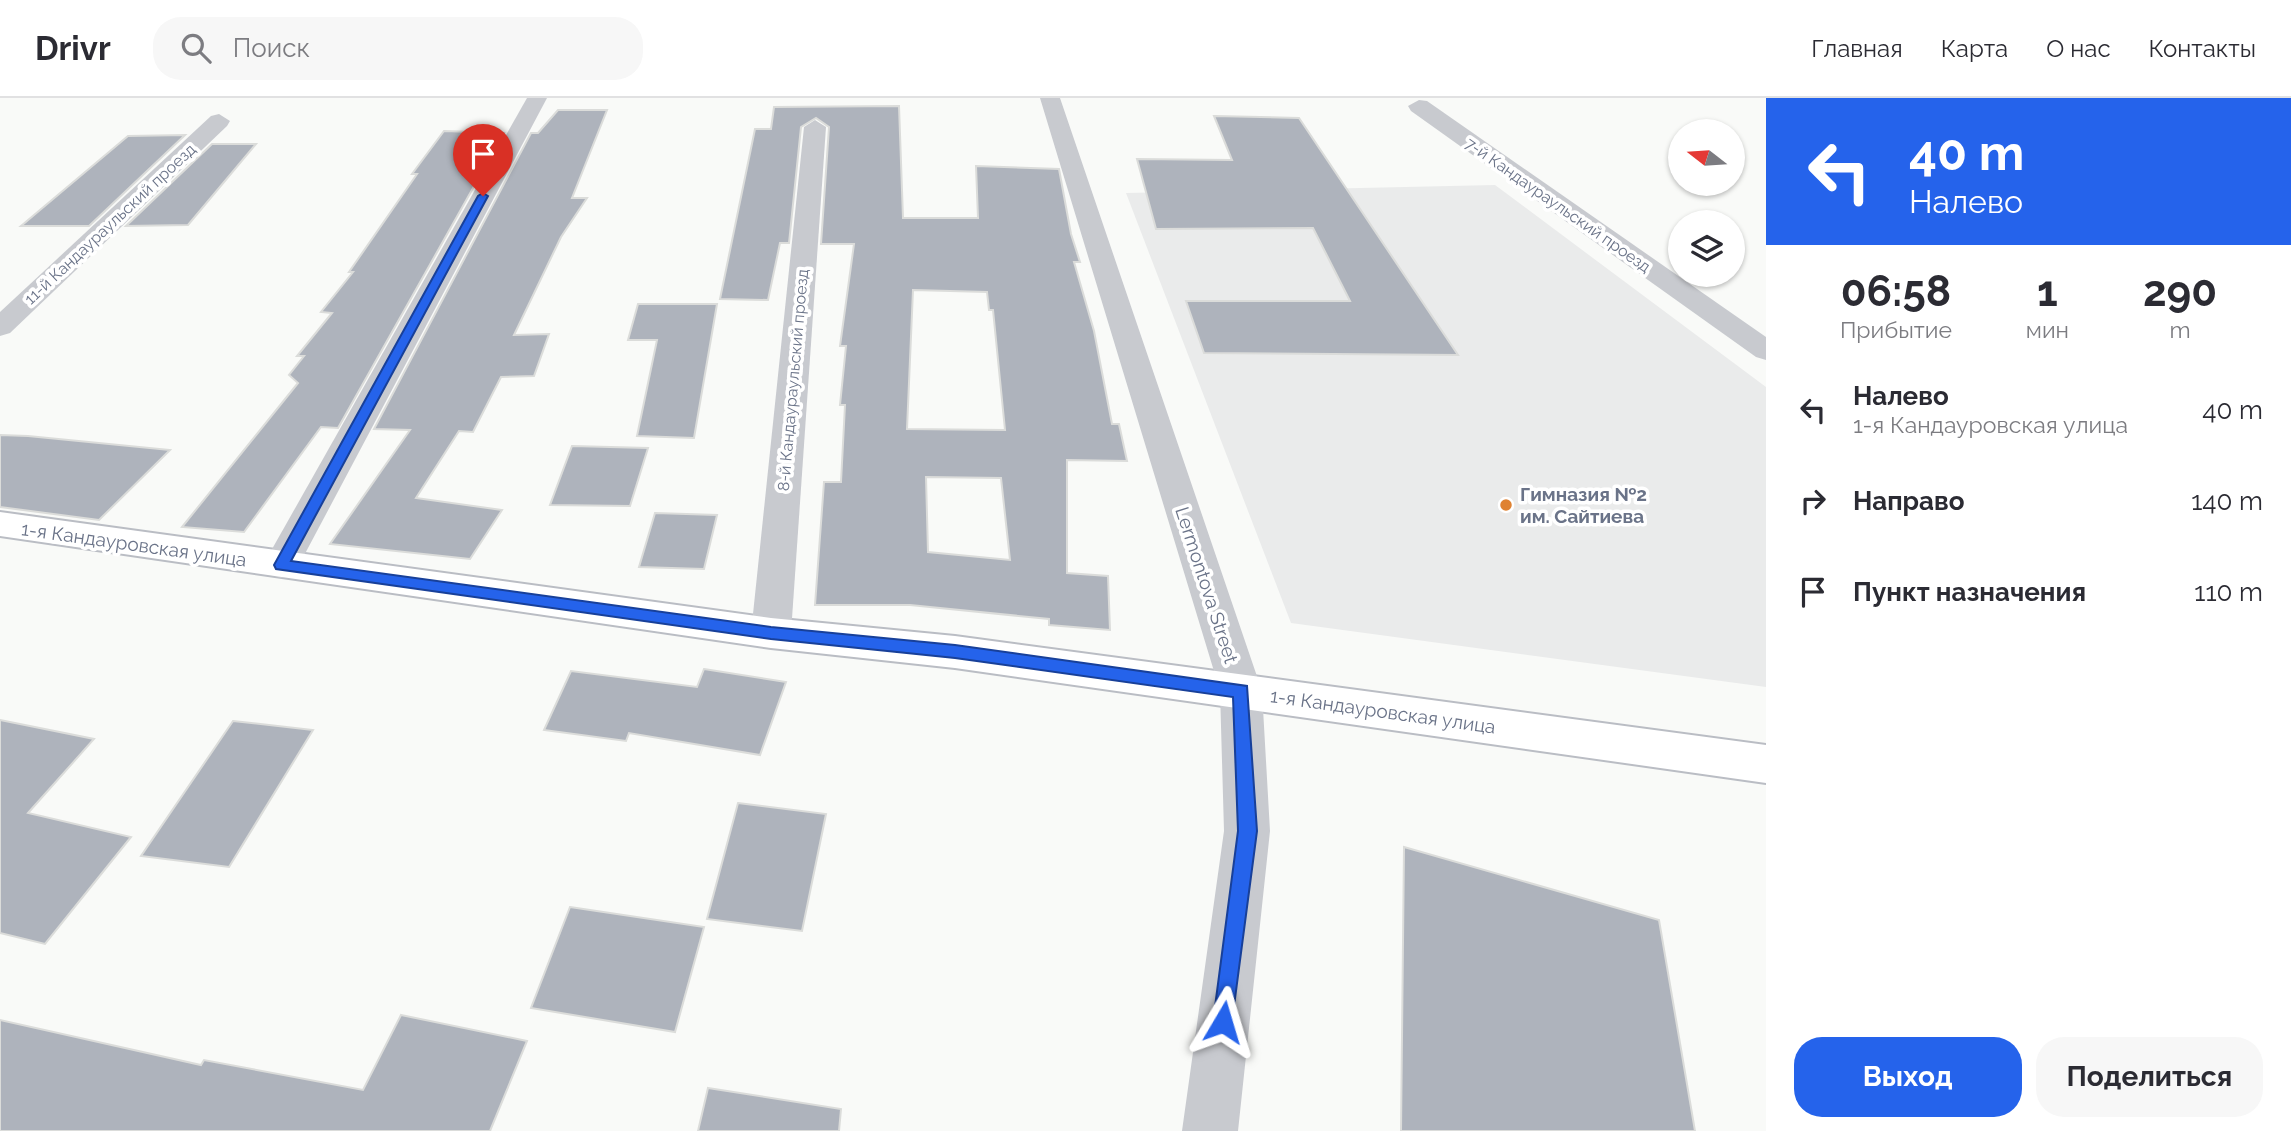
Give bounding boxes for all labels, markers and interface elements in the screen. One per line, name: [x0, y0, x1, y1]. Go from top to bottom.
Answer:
search box: [153, 17, 643, 80]
text: Drivr: [35, 29, 111, 68]
icon: search: [177, 29, 215, 67]
text: Поиск: [233, 33, 310, 63]
text: Главная: [1811, 34, 1903, 63]
text: Карта: [1941, 34, 2008, 63]
text: О нас: [2046, 34, 2111, 63]
text: Контакты: [2149, 34, 2256, 63]
north arrow: [1668, 119, 1745, 196]
map controls: [1668, 119, 1745, 287]
pin: [453, 124, 513, 196]
text: 40 m: [1909, 124, 2024, 181]
icon: left: [1794, 126, 1885, 217]
street label: 7-й Кандаураульский проезд: [1462, 134, 1654, 276]
icon: arrive: [464, 135, 502, 173]
street label: 11-й Кандаураульский проезд: [20, 140, 200, 308]
text: Налево: [1909, 183, 2023, 220]
button: layers: [1668, 210, 1745, 287]
text: 06:58: [1841, 267, 1951, 316]
text: 1: [2037, 267, 2058, 316]
text: 290: [2143, 267, 2217, 316]
street label: 8-й Кандаураульский проезд: [774, 268, 812, 492]
text: Прибытие: [1840, 316, 1952, 343]
text: мин: [2026, 316, 2069, 343]
text: m: [2169, 316, 2191, 343]
text: Налево: [1853, 381, 1949, 411]
icon: left: [1794, 391, 1832, 429]
text: 40 m: [2202, 395, 2263, 425]
text: 1-я Кандауровская улица: [1853, 411, 2128, 438]
icon: right: [1794, 482, 1832, 520]
place label: Гимназия №2 им. Сайтиева: [1520, 483, 1647, 527]
text: Направо: [1853, 486, 1964, 516]
text: 140 m: [2191, 486, 2263, 516]
marker: Гимназия №2 им. Сайтиева: [1498, 497, 1514, 513]
street label: Lermontova Street: [1171, 504, 1243, 667]
street label: 1-я Кандауровская улица: [20, 517, 248, 571]
icon: arrive: [1794, 573, 1832, 611]
text: Пункт назначения: [1853, 577, 2086, 607]
text: 110 m: [2194, 577, 2263, 607]
street label: 1-я Кандауровская улица: [1269, 684, 1497, 738]
position arrow: [1186, 985, 1260, 1059]
button: Выход: [1794, 1037, 2022, 1117]
button: Поделиться: [2036, 1037, 2263, 1117]

